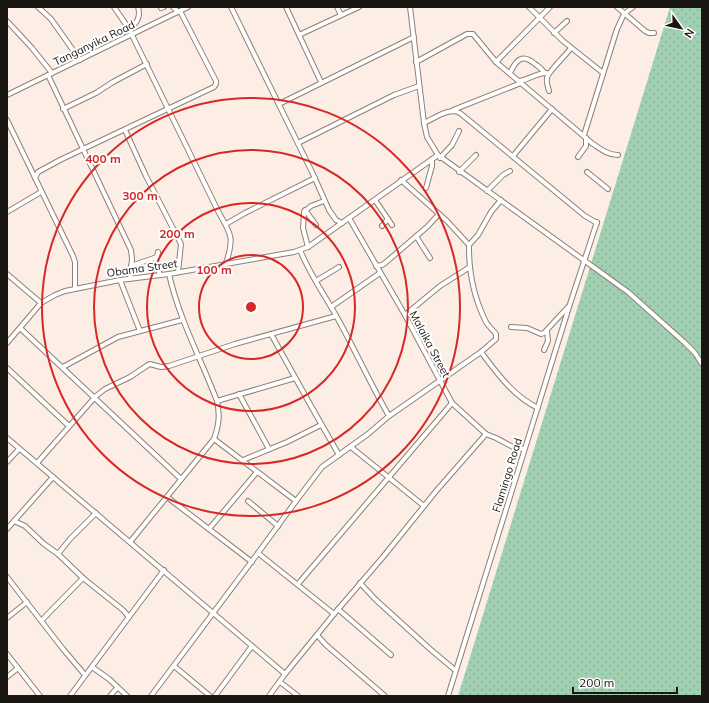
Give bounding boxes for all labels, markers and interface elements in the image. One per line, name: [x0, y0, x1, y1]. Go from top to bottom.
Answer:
north arrow: [661, 8, 701, 48]
street label: Tanganyika Road: [51, 17, 137, 69]
text: N: [681, 26, 698, 41]
text: 400 m: [85, 151, 121, 166]
text: 300 m: [122, 188, 158, 203]
text: 200 m: [159, 226, 195, 241]
street label: Obama Street: [106, 256, 178, 280]
text: 100 m: [196, 262, 232, 277]
centre of rings: [244, 300, 258, 314]
street label: Malaika Street: [407, 308, 453, 380]
street label: Flamingo Road: [489, 436, 525, 514]
scale bar: [573, 669, 677, 695]
text: 200 m: [579, 675, 614, 690]

